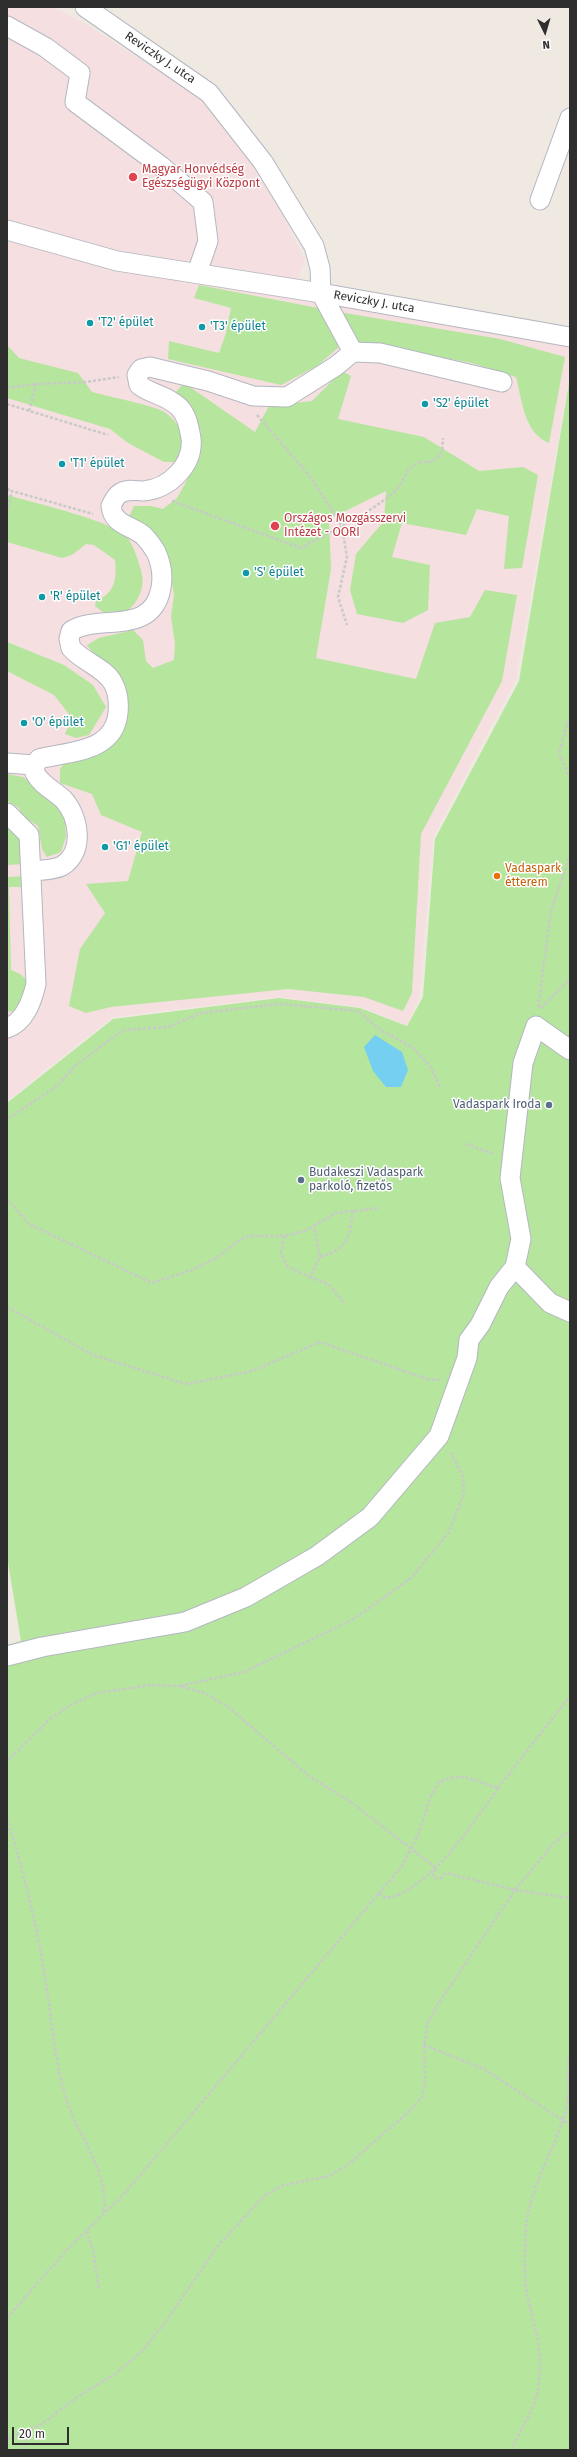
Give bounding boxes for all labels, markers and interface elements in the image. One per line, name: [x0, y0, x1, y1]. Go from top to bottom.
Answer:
north arrow: [525, 12, 565, 52]
street label: Reviczky J. utca: [122, 29, 198, 87]
text: N: [542, 38, 550, 51]
place label: Magyar Honvédség Egészségügyi Központ: [142, 163, 260, 191]
marker: Magyar Honvédség Egészségügyi Központ: [127, 171, 139, 183]
street label: Reviczky J. utca: [332, 288, 416, 316]
place label: 'T2' épület: [98, 316, 154, 330]
marker: 'T2' épület: [85, 318, 95, 328]
place label: 'T3' épület: [210, 320, 266, 334]
marker: 'T3' épület: [197, 322, 207, 332]
place label: 'S2' épület: [433, 397, 489, 411]
marker: 'S2' épület: [420, 399, 430, 409]
place label: 'T1' épület: [70, 457, 125, 471]
marker: 'T1' épület: [57, 459, 67, 469]
place label: Országos Mozgásszervi Intézet - OORI: [284, 512, 406, 540]
marker: Országos Mozgásszervi Intézet - OORI: [269, 520, 281, 532]
place label: 'S' épület: [254, 566, 304, 580]
marker: 'S' épület: [241, 568, 251, 578]
place label: 'R' épület: [50, 590, 101, 604]
marker: 'R' épület: [37, 592, 47, 602]
place label: 'O' épület: [32, 716, 84, 730]
marker: 'O' épület: [19, 718, 29, 728]
place label: 'G1' épület: [113, 840, 169, 854]
marker: 'G1' épület: [100, 842, 110, 852]
place label: Vadaspark étterem: [505, 862, 561, 890]
marker: Vadaspark étterem: [492, 871, 502, 881]
place label: Vadaspark Iroda: [453, 1098, 541, 1112]
marker: Vadaspark Iroda: [544, 1100, 554, 1110]
place label: Budakeszi Vadaspark parkoló, fizetős: [309, 1166, 423, 1194]
marker: Budakeszi Vadaspark parkoló, fizetős: [296, 1175, 306, 1185]
scale bar: [14, 2419, 71, 2445]
text: 20 m: [19, 2427, 45, 2441]

